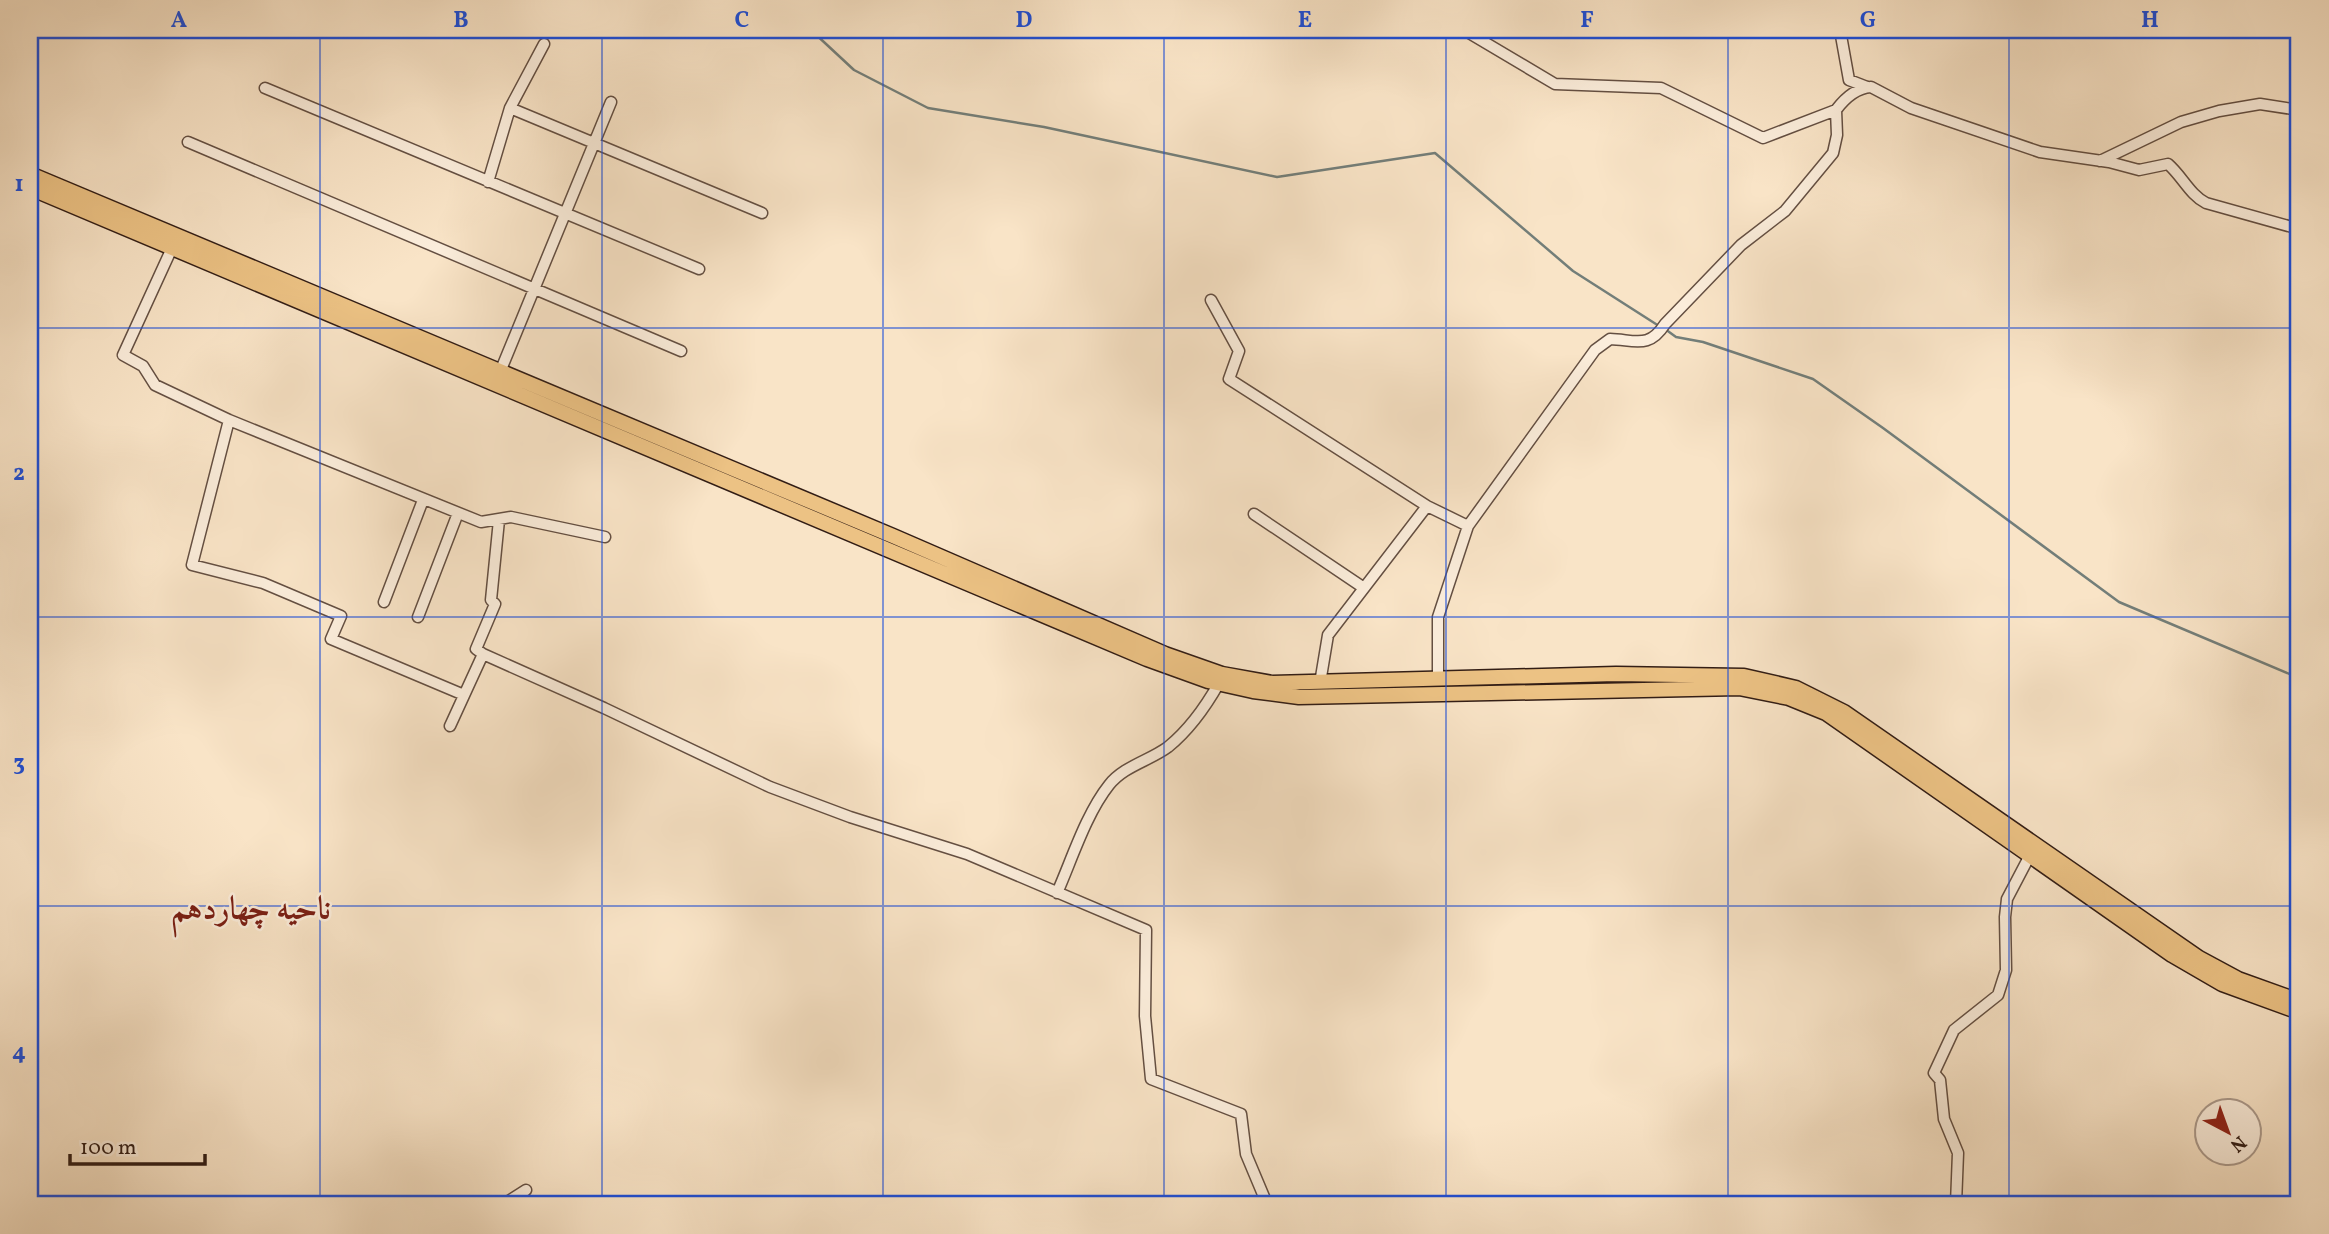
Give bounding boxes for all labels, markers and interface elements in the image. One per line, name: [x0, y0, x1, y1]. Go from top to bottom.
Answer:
text: A: [171, 5, 187, 37]
text: B: [453, 5, 469, 37]
text: C: [735, 5, 749, 37]
text: D: [1016, 5, 1033, 37]
text: E: [1298, 5, 1312, 37]
text: F: [1580, 5, 1594, 37]
text: G: [1860, 5, 1876, 37]
text: H: [2141, 5, 2159, 37]
text: 1: [14, 169, 24, 201]
text: 2: [13, 458, 25, 490]
text: 3: [13, 748, 25, 780]
district label: ناحیه چهاردهم: [171, 889, 331, 938]
text: 4: [12, 1037, 26, 1069]
north arrow: [2192, 1098, 2262, 1168]
scale bar: [70, 1122, 205, 1166]
text: N: [2224, 1129, 2252, 1158]
text: 100 m: [80, 1134, 137, 1163]

